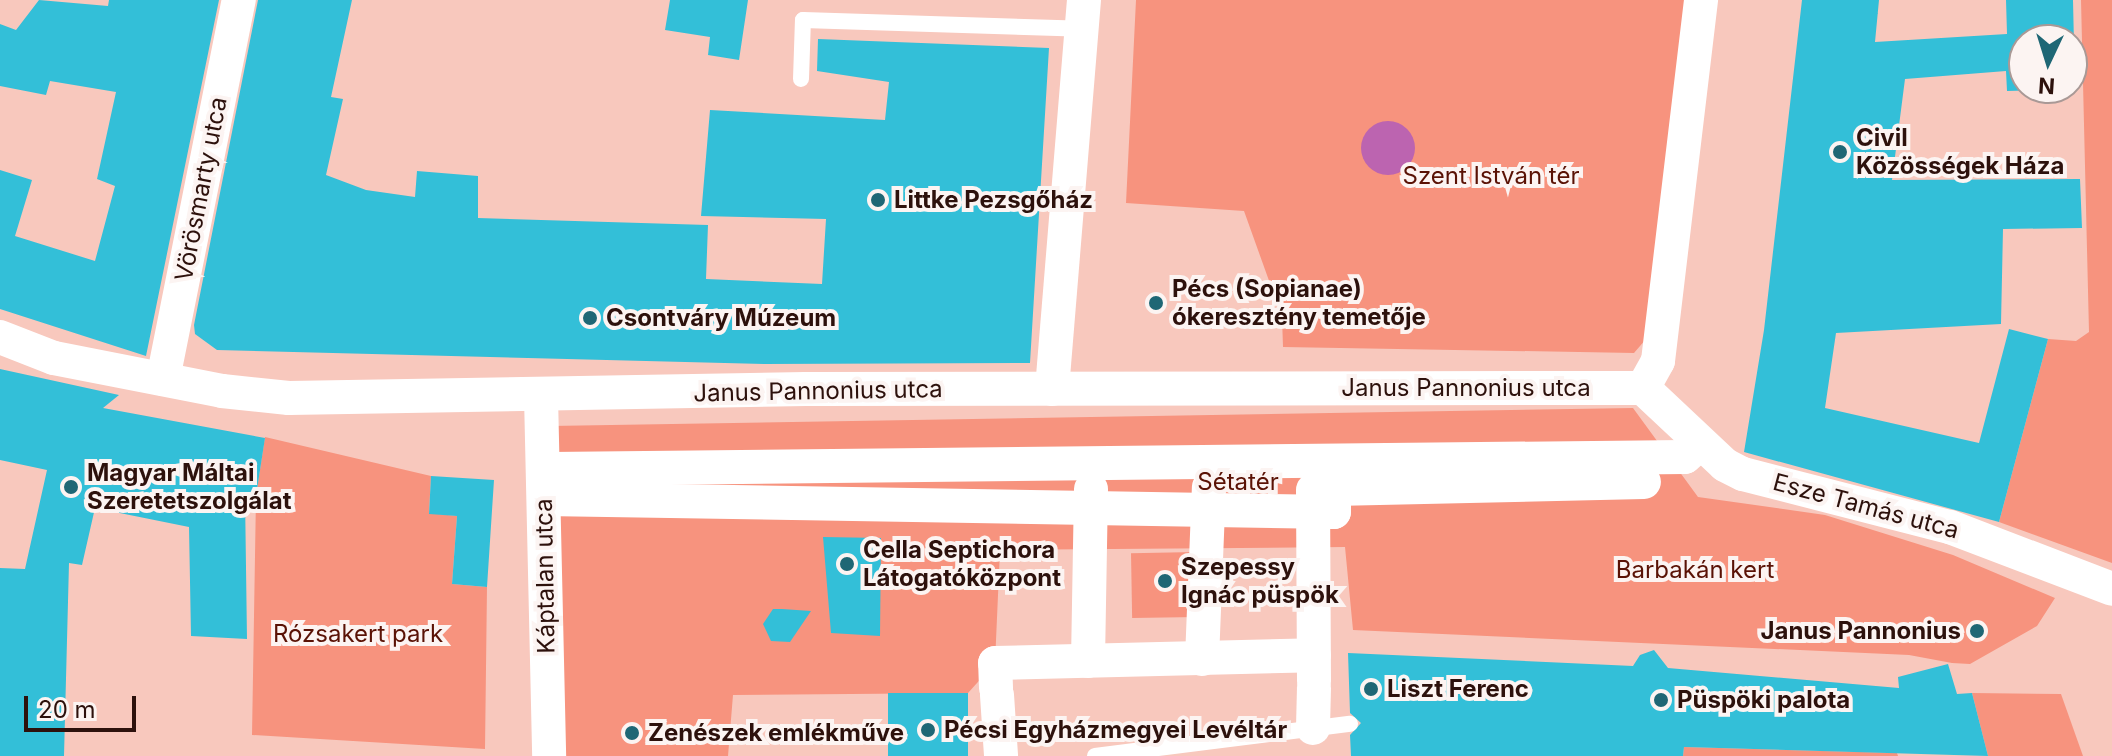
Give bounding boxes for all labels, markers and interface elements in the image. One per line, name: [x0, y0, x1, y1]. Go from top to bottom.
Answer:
north arrow: [2008, 24, 2088, 104]
text: N: [2037, 72, 2056, 100]
street label: Vörösmarty utca: [169, 94, 233, 284]
place label: Civil Közösségek Háza: [1856, 124, 2064, 180]
marker: Civil Közösségek Háza: [1831, 143, 1849, 161]
park label: Szent István tér: [1403, 162, 1579, 190]
place label: Littke Pezsgőház: [894, 186, 1093, 214]
marker: Littke Pezsgőház: [869, 191, 887, 209]
place label: Pécs (Sopianae) ókeresztény temetője: [1172, 275, 1426, 331]
marker: Pécs (Sopianae) ókeresztény temetője: [1147, 294, 1165, 312]
place label: Csontváry Múzeum: [606, 304, 836, 332]
marker: Csontváry Múzeum: [581, 309, 599, 327]
street label: Janus Pannonius utca: [693, 374, 943, 408]
street label: Janus Pannonius utca: [1341, 374, 1591, 402]
place label: Magyar Máltai Szeretetszolgálat: [87, 459, 291, 515]
street label: Esze Tamás utca: [1770, 467, 1962, 545]
park label: Sétatér: [1197, 468, 1279, 496]
marker: Magyar Máltai Szeretetszolgálat: [62, 478, 80, 496]
street label: Káptalan utca: [529, 498, 561, 654]
place label: Cella Septichora Látogatóközpont: [863, 536, 1061, 592]
place label: Szepessy Ignác püspök: [1181, 553, 1339, 609]
marker: Cella Septichora Látogatóközpont: [838, 555, 856, 573]
park label: Barbakán kert: [1616, 556, 1774, 584]
marker: Szepessy Ignác püspök: [1156, 572, 1174, 590]
place label: Janus Pannonius: [1760, 617, 1961, 645]
park label: Rózsakert park: [273, 620, 443, 648]
marker: Janus Pannonius: [1968, 622, 1986, 640]
place label: Liszt Ferenc: [1387, 675, 1529, 703]
scale bar: [28, 680, 140, 730]
marker: Liszt Ferenc: [1362, 680, 1380, 698]
place label: Püspöki palota: [1677, 686, 1850, 714]
marker: Püspöki palota: [1652, 691, 1670, 709]
text: 20 m: [38, 695, 96, 724]
place label: Pécsi Egyházmegyei Levéltár: [944, 716, 1287, 744]
place label: Zenészek emlékműve: [648, 719, 904, 747]
marker: Pécsi Egyházmegyei Levéltár: [919, 721, 937, 739]
marker: Zenészek emlékműve: [623, 724, 641, 742]

